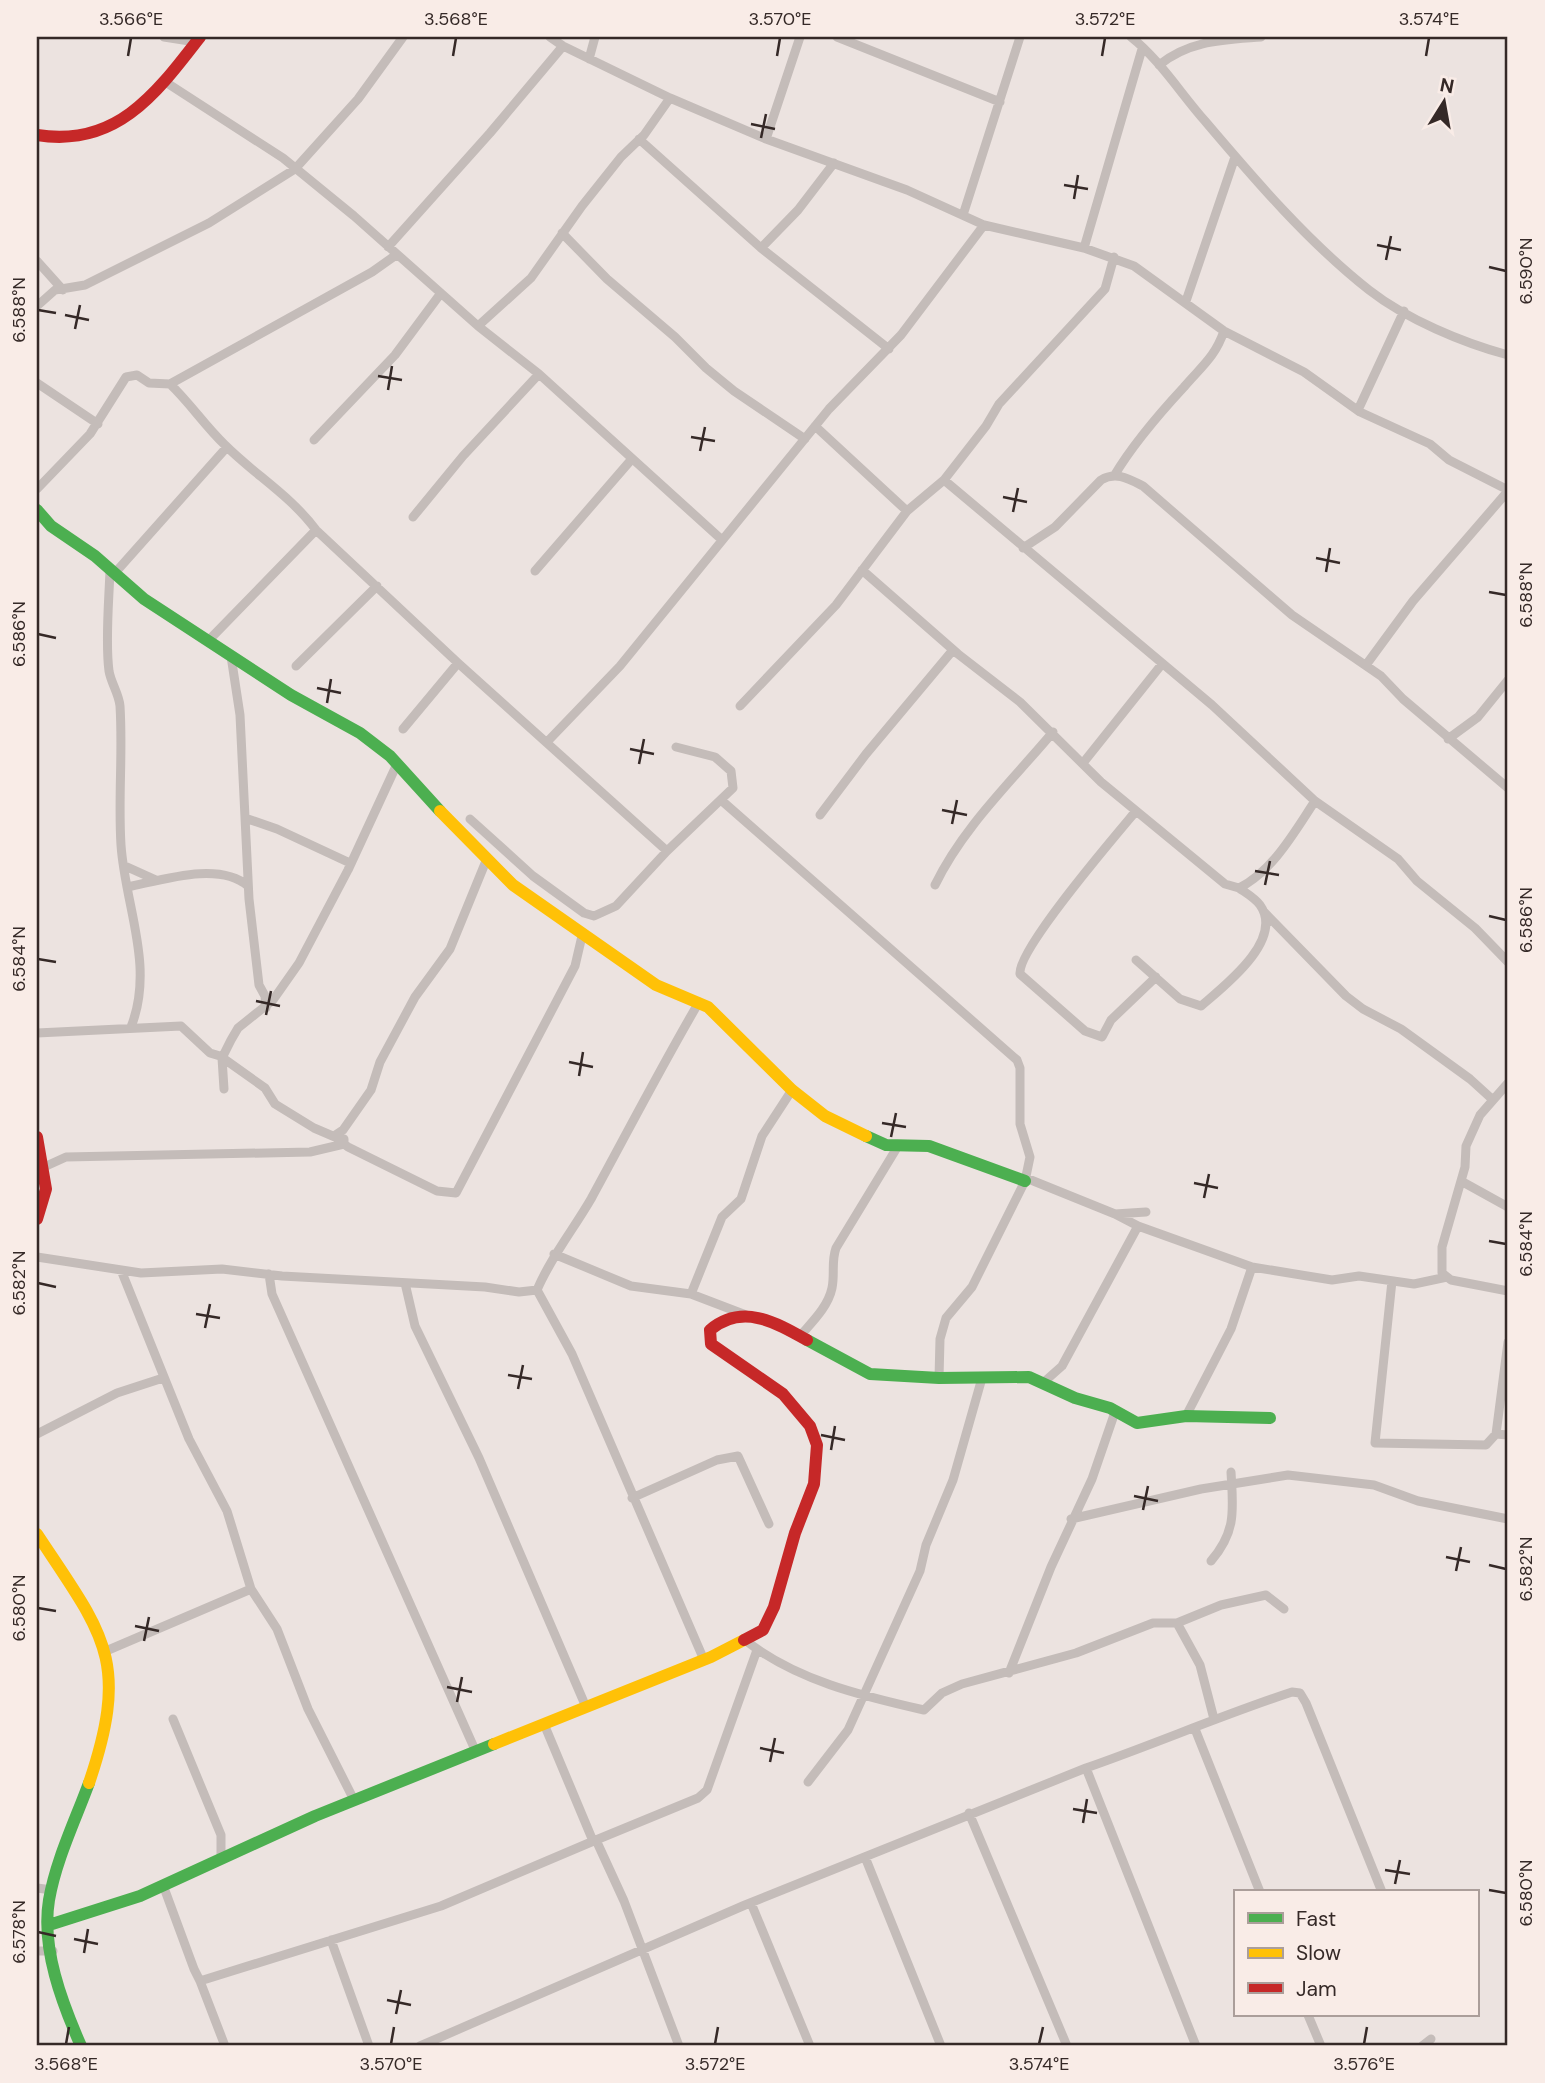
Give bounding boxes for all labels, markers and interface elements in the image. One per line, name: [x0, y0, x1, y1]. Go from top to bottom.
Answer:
text: 3.566°E: [99, 7, 163, 31]
text: 3.568°E: [424, 7, 488, 31]
text: 3.570°E: [749, 7, 811, 31]
text: 3.572°E: [1075, 7, 1135, 31]
text: 3.574°E: [1399, 7, 1459, 31]
north arrow: [1408, 66, 1478, 136]
text: N: [1438, 72, 1456, 99]
text: 6.590°N: [1514, 238, 1538, 304]
text: 6.588°N: [7, 277, 31, 343]
text: 6.588°N: [1514, 562, 1538, 628]
text: 6.586°N: [7, 601, 31, 667]
text: 6.586°N: [1514, 887, 1538, 953]
text: 6.584°N: [7, 926, 31, 992]
text: 6.584°N: [1514, 1211, 1538, 1277]
text: 6.582°N: [7, 1251, 31, 1315]
text: 6.582°N: [1514, 1537, 1538, 1601]
text: 6.580°N: [7, 1574, 31, 1642]
text: 6.580°N: [1514, 1859, 1538, 1927]
legend: [1234, 1890, 1478, 2016]
text: 6.578°N: [7, 1900, 31, 1964]
text: Fast: [1296, 1905, 1336, 1933]
text: Slow: [1296, 1939, 1341, 1967]
text: Jam: [1296, 1975, 1337, 2003]
text: 3.568°E: [34, 2052, 98, 2076]
text: 3.570°E: [360, 2052, 422, 2076]
text: 3.572°E: [685, 2052, 745, 2076]
text: 3.574°E: [1009, 2052, 1069, 2076]
text: 3.576°E: [1333, 2052, 1395, 2076]

